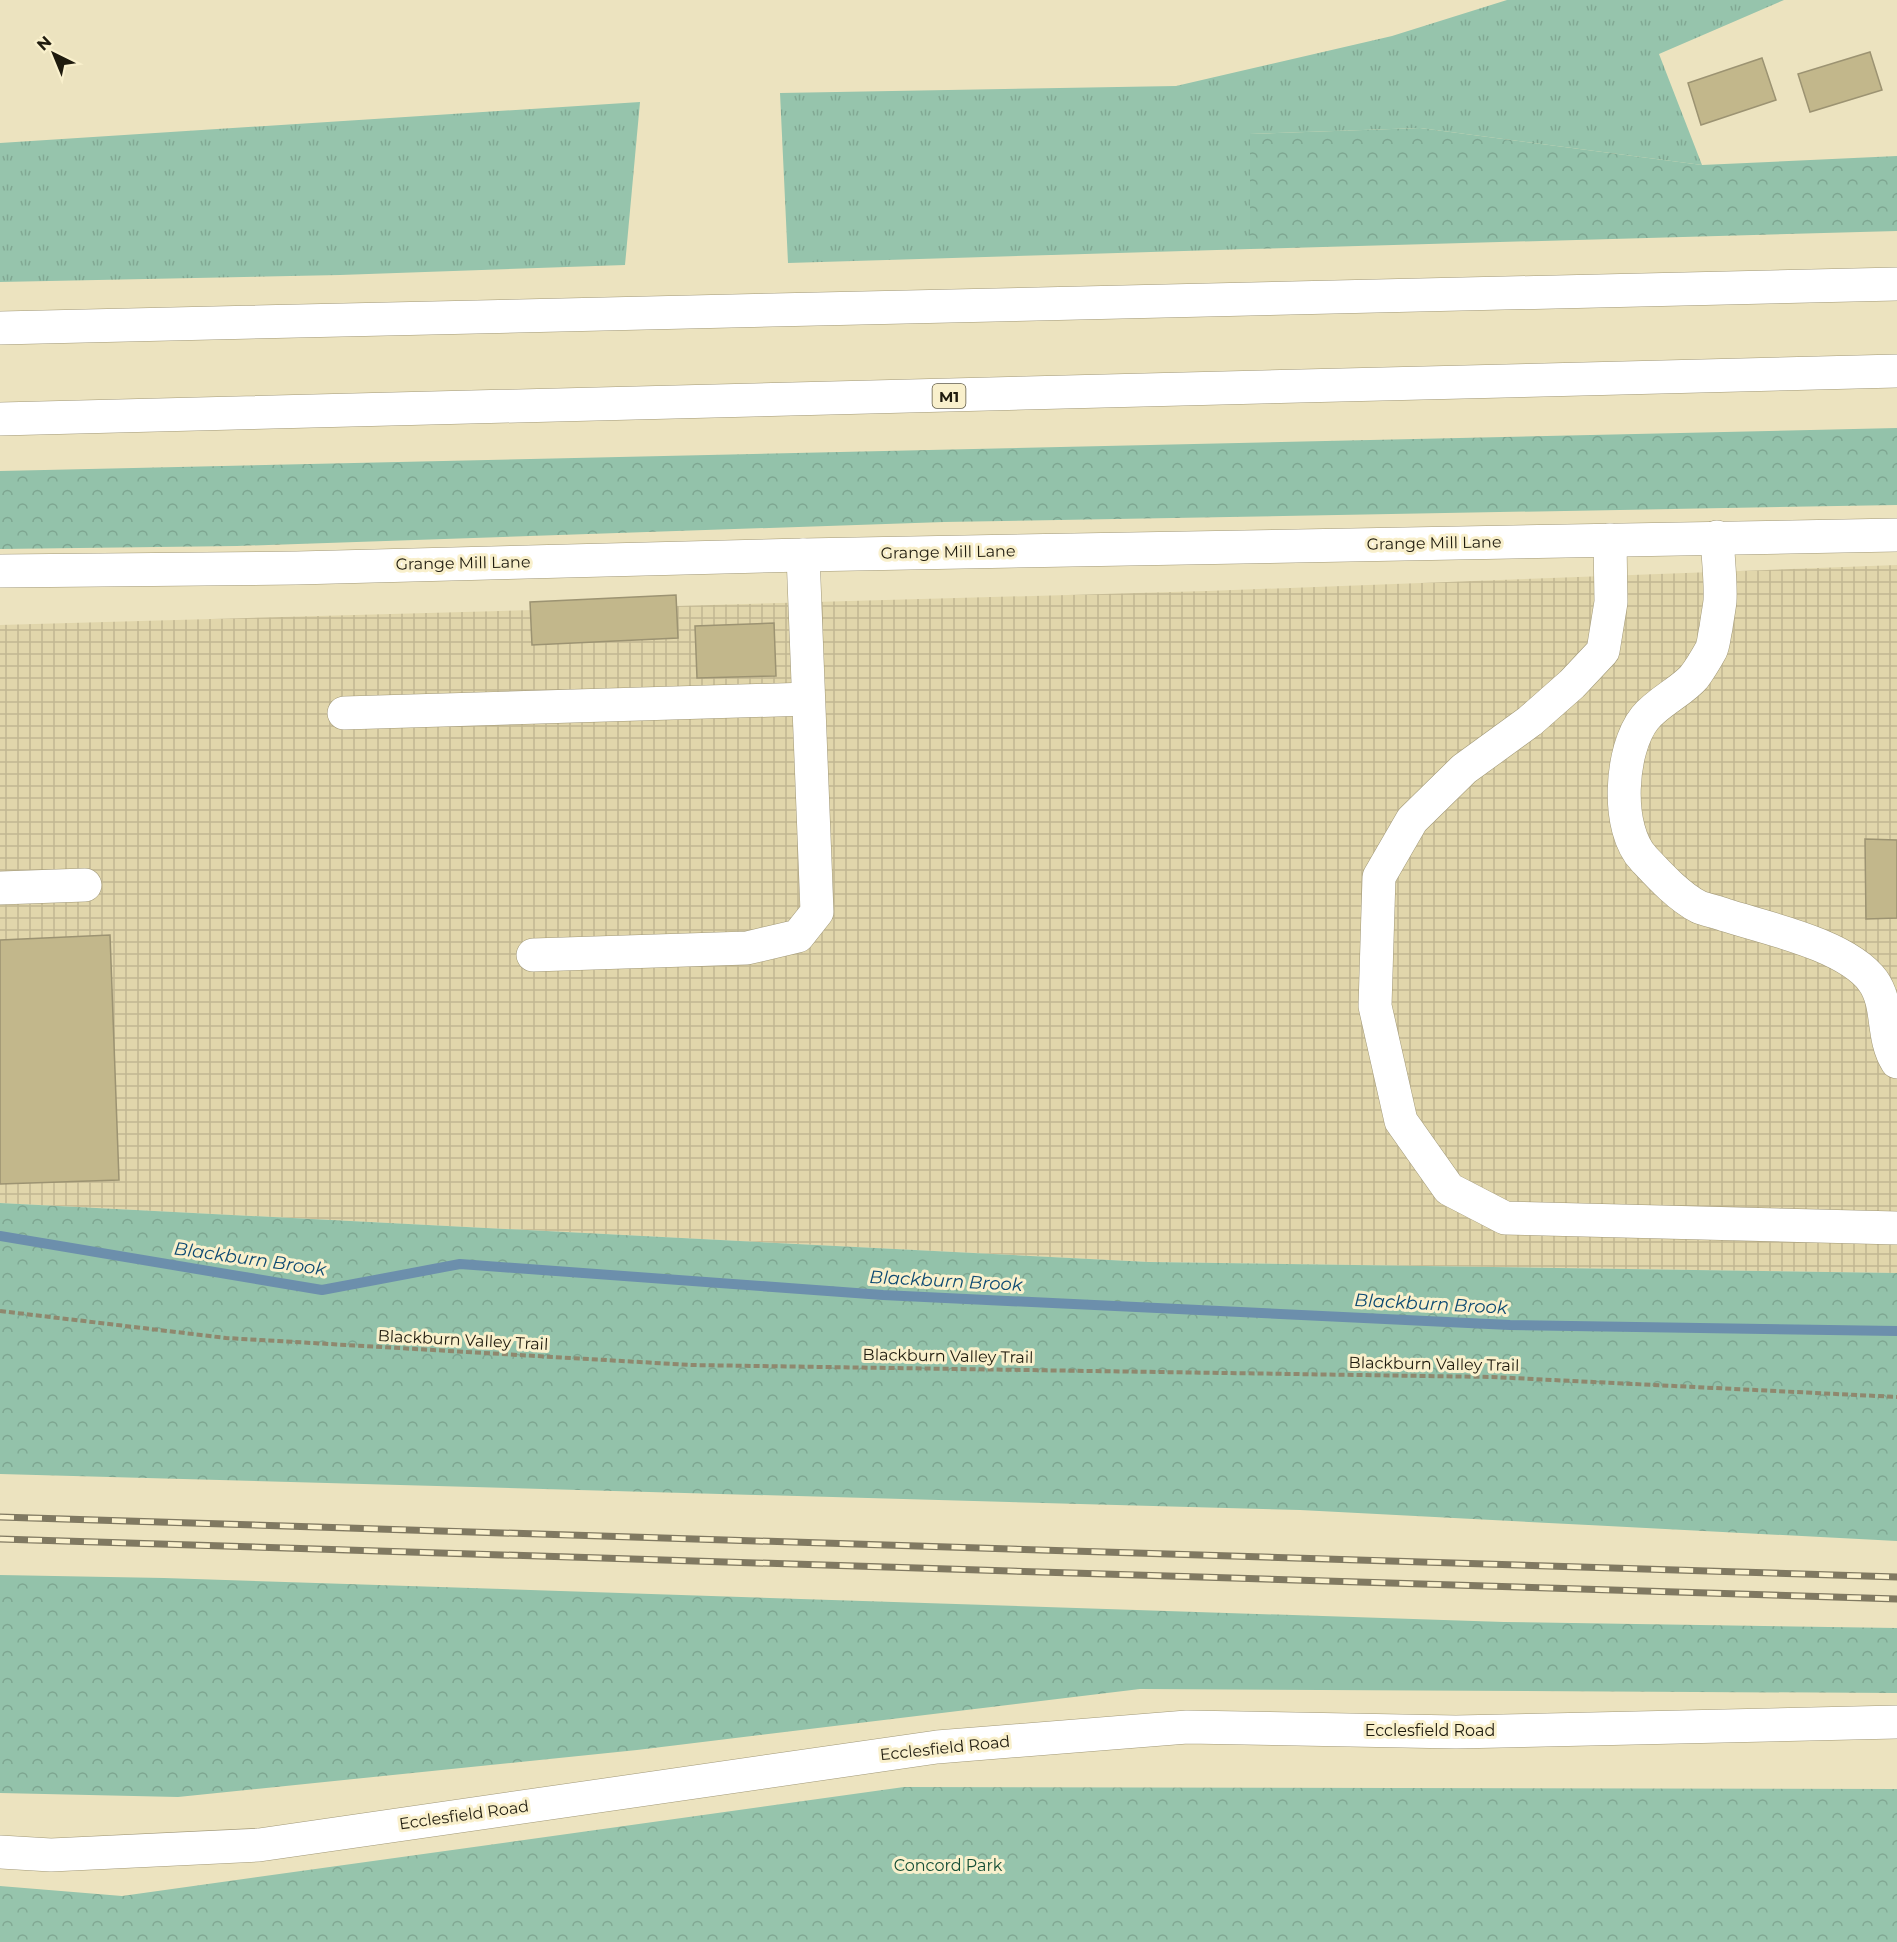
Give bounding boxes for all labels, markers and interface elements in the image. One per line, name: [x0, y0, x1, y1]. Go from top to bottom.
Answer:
north arrow: [24, 24, 84, 84]
text: N: [33, 32, 55, 55]
road number: M1: [932, 384, 966, 408]
street label: Grange Mill Lane: [1366, 532, 1502, 554]
street label: Grange Mill Lane: [880, 541, 1016, 563]
street label: Grange Mill Lane: [395, 552, 531, 574]
water label: Blackburn Brook: [173, 1237, 329, 1281]
water label: Blackburn Brook: [869, 1266, 1024, 1296]
water label: Blackburn Brook: [1354, 1289, 1509, 1319]
street label: Blackburn Valley Trail: [377, 1326, 549, 1354]
street label: Blackburn Valley Trail: [862, 1345, 1034, 1367]
street label: Blackburn Valley Trail: [1348, 1353, 1520, 1375]
street label: Ecclesfield Road: [1365, 1721, 1495, 1740]
street label: Ecclesfield Road: [879, 1732, 1011, 1764]
street label: Ecclesfield Road: [398, 1796, 530, 1834]
park label: Concord Park: [894, 1856, 1003, 1875]

